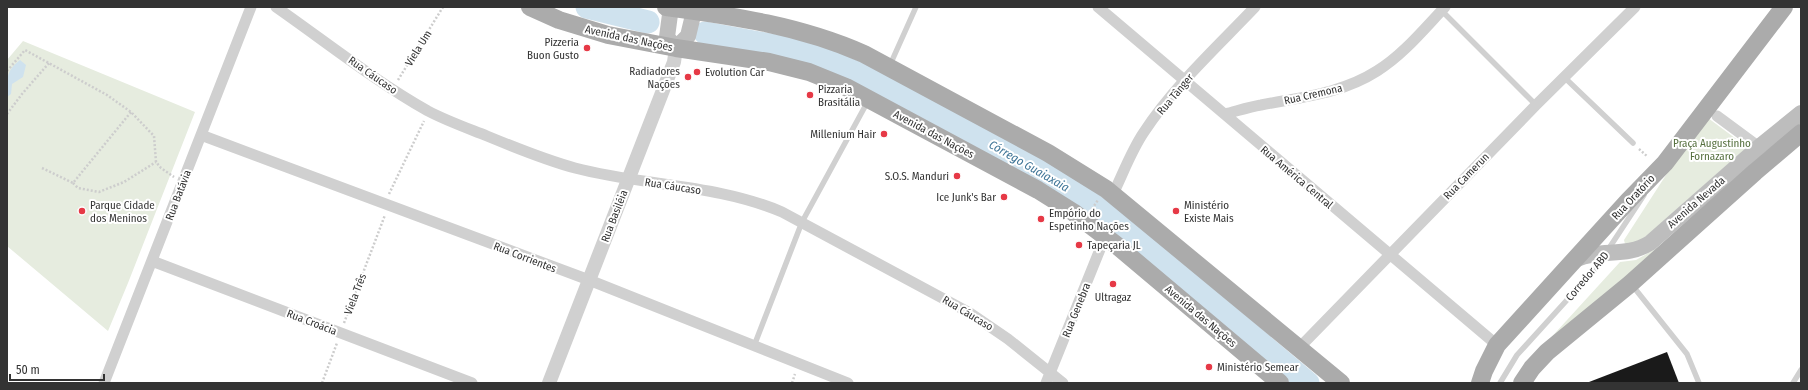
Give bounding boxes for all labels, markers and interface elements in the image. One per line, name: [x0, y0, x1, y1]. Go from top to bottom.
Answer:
street label: Avenida das Nações: [584, 23, 674, 54]
street label: Viela Um: [402, 28, 434, 68]
place label: Pizzeria Buon Gusto: [527, 36, 579, 62]
marker: Pizzeria Buon Gusto: [582, 43, 592, 53]
street label: Rua Cáucaso: [346, 54, 400, 97]
place label: Radiadores Nações: [629, 65, 680, 91]
place label: Evolution Car: [705, 66, 765, 79]
marker: Evolution Car: [692, 67, 702, 77]
street label: Rua Tânger: [1154, 71, 1196, 118]
marker: Radiadores Nações: [683, 72, 693, 82]
street label: Rua Cremona: [1283, 81, 1344, 108]
place label: Pizzaria Brasitália: [818, 83, 860, 109]
marker: Pizzaria Brasitália: [805, 90, 815, 100]
street label: Avenida das Nações: [891, 108, 977, 161]
place label: Millenium Hair: [810, 128, 876, 141]
marker: Millenium Hair: [879, 129, 889, 139]
water label: Córrego Guaiaxaia: [986, 137, 1072, 195]
park label: Praça Augustinho Fornazaro: [1673, 137, 1751, 163]
street label: Rua América Central: [1258, 143, 1336, 211]
street label: Rua Camerun: [1441, 150, 1492, 202]
street label: Rua Batávia: [163, 168, 194, 222]
place label: S.O.S. Manduri: [885, 170, 949, 183]
marker: S.O.S. Manduri: [952, 171, 962, 181]
street label: Rua Oratório: [1609, 172, 1658, 223]
street label: Avenida Nevada: [1665, 174, 1728, 231]
street label: Rua Cáucaso: [644, 176, 702, 197]
street label: Rua Basiléia: [599, 188, 630, 244]
place label: Ice Junk's Bar: [936, 191, 996, 204]
marker: Ice Junk's Bar: [999, 192, 1009, 202]
place label: Parque Cidade dos Meninos: [90, 199, 155, 225]
place label: Ministério Existe Mais: [1184, 199, 1234, 225]
marker: Parque Cidade dos Meninos: [77, 206, 87, 216]
marker: Ministério Existe Mais: [1171, 206, 1181, 216]
place label: Empório do Espetinho Nações: [1049, 207, 1129, 233]
marker: Empório do Espetinho Nações: [1036, 214, 1046, 224]
place label: Tapeçaria JL: [1087, 239, 1141, 252]
street label: Rua Corrientes: [492, 240, 558, 275]
marker: Tapeçaria JL: [1074, 240, 1084, 250]
street label: Corredor ABD: [1563, 249, 1612, 304]
street label: Viela Três: [342, 271, 369, 317]
marker: Ultragaz: [1108, 279, 1118, 289]
street label: Rua Genebra: [1060, 281, 1093, 339]
street label: Avenida das Nações: [1162, 283, 1239, 350]
place label: Ultragaz: [1095, 291, 1132, 304]
street label: Rua Cáucaso: [940, 293, 996, 334]
street label: Rua Croácia: [285, 307, 339, 338]
scale bar: [10, 356, 104, 382]
place label: Ministério Semear: [1217, 361, 1299, 374]
marker: Ministério Semear: [1204, 362, 1214, 372]
text: 50 m: [16, 363, 40, 377]

